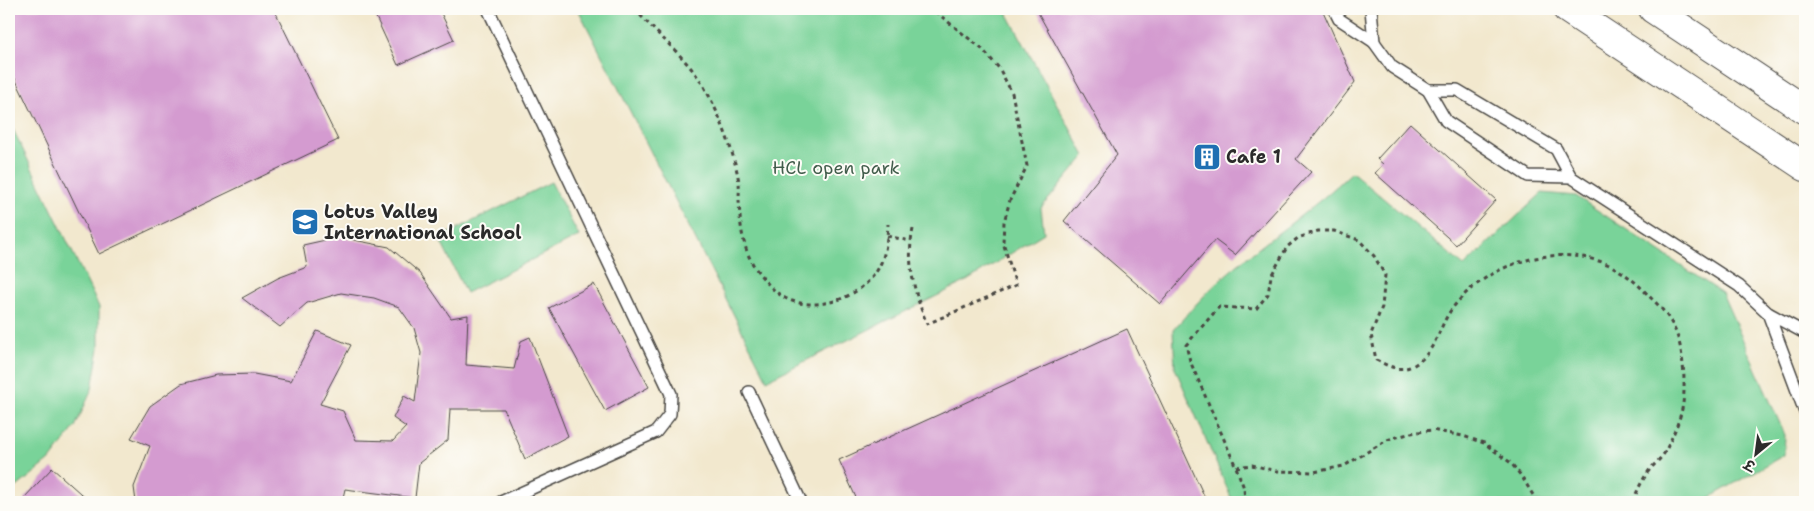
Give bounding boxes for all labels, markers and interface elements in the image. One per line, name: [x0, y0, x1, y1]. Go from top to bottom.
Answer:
building icon: Cafe 1: [1192, 142, 1222, 172]
place label: Cafe 1: [1226, 145, 1281, 169]
park label: HCL open park: [772, 156, 900, 180]
place label: Lotus Valley International School: [324, 200, 522, 245]
school or university icon: Lotus Valley International School: [290, 207, 320, 237]
north arrow: [1732, 428, 1782, 478]
text: उ: [1740, 454, 1760, 476]

